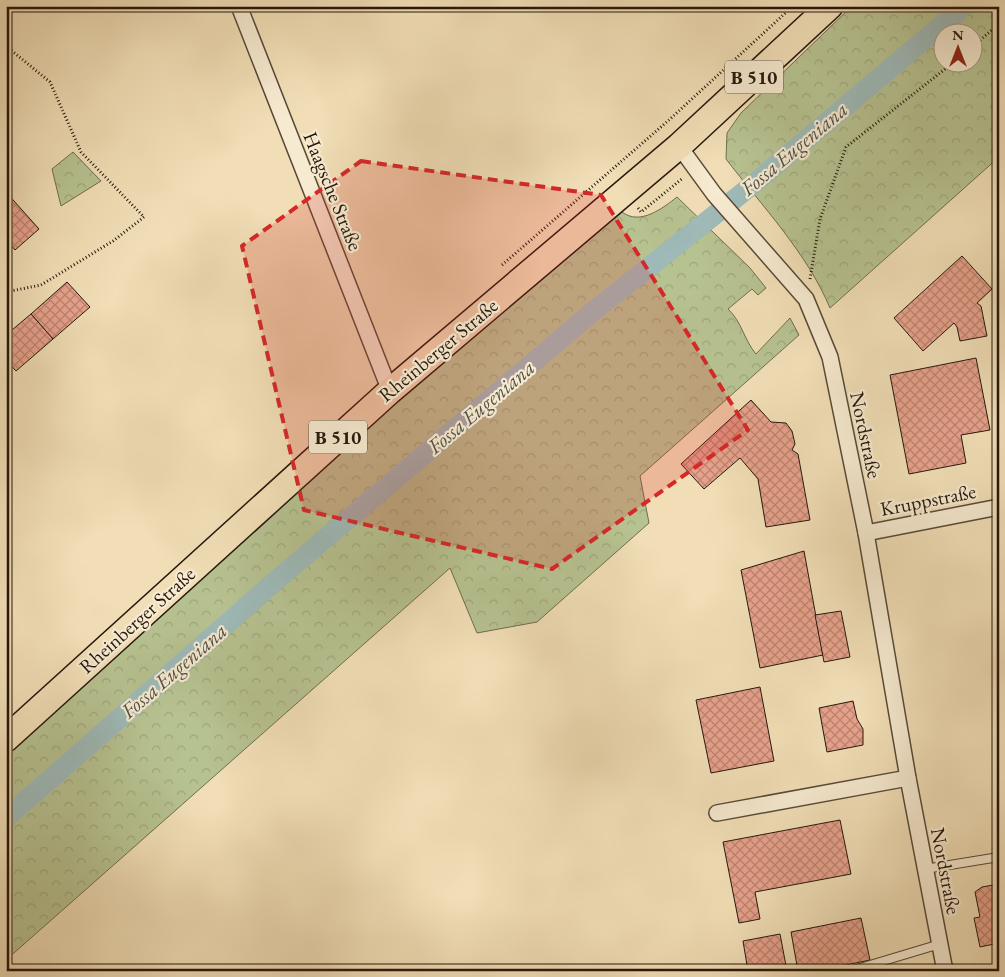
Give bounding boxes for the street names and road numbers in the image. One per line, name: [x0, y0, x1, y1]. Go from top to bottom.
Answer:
road number: B 510: [725, 61, 783, 94]
street label: Haagsche Straße: [297, 128, 369, 254]
street label: Rheinberger Straße: [373, 292, 503, 407]
street label: Nordstraße: [844, 389, 888, 481]
road number: B 510: [309, 421, 367, 454]
street label: Kruppstraße: [878, 478, 978, 522]
street label: Rheinberger Straße: [73, 561, 201, 679]
street label: Nordstraße: [925, 825, 967, 917]

